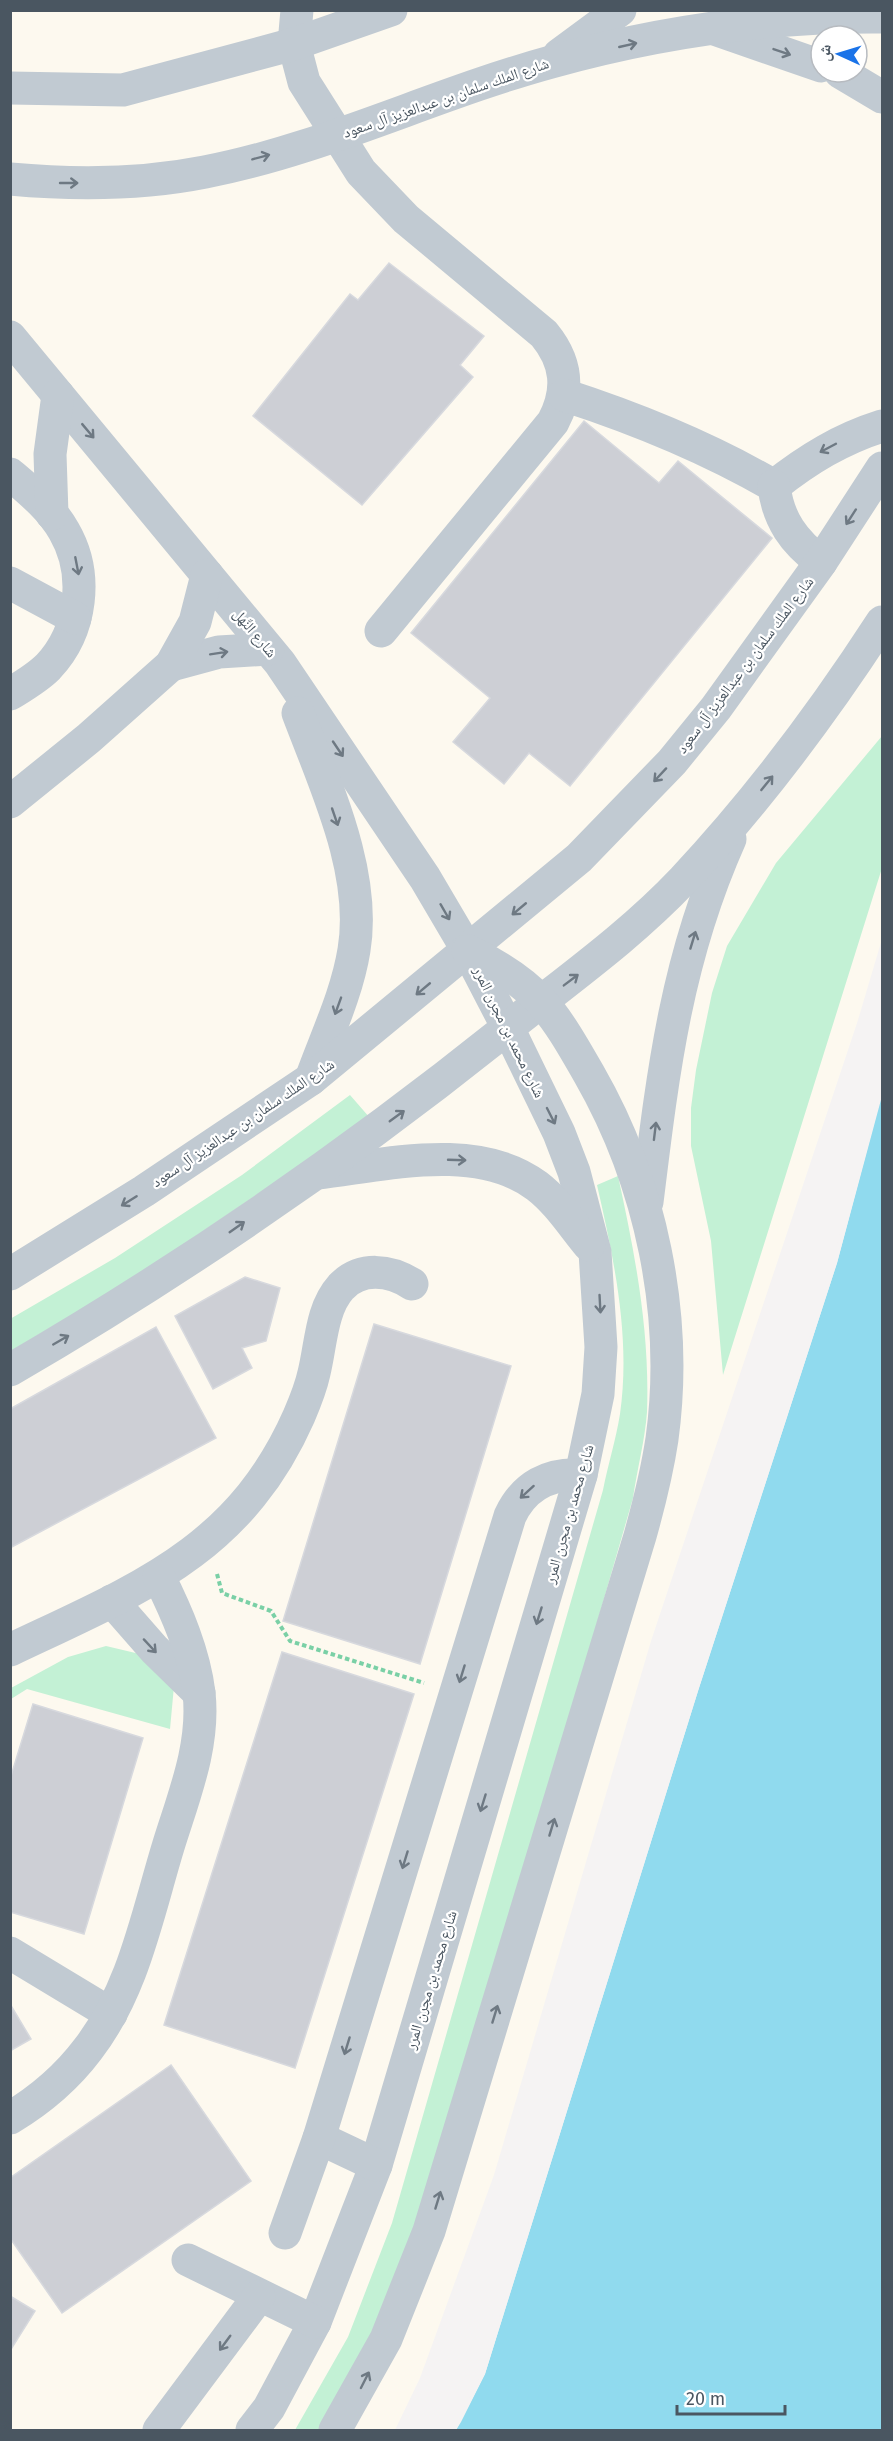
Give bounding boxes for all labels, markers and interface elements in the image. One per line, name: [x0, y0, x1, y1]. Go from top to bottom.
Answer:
north arrow: [809, 24, 869, 84]
one-way arrow: [618, 38, 637, 50]
text: ش: [814, 44, 835, 62]
one-way arrow: [772, 48, 791, 59]
street label: شارع الملك سلمان بن عبدالعزيز آل سعود: [341, 54, 552, 143]
one-way arrow: [251, 151, 270, 162]
one-way arrow: [58, 177, 78, 189]
one-way arrow: [81, 423, 95, 438]
one-way arrow: [820, 443, 838, 454]
one-way arrow: [845, 508, 857, 525]
one-way arrow: [72, 556, 83, 575]
street label: شارع الملك سلمان بن عبدالعزيز آل سعود: [673, 573, 818, 757]
street label: شارع النَّهل: [229, 605, 281, 662]
one-way arrow: [208, 647, 228, 658]
one-way arrow: [332, 740, 344, 757]
one-way arrow: [653, 767, 667, 782]
one-way arrow: [761, 775, 774, 791]
one-way arrow: [331, 807, 342, 826]
one-way arrow: [511, 902, 527, 915]
one-way arrow: [439, 903, 451, 920]
one-way arrow: [688, 931, 699, 950]
street label: شارع محمد بن مجرن المرر: [468, 962, 549, 1101]
one-way arrow: [563, 974, 579, 987]
one-way arrow: [416, 982, 431, 996]
one-way arrow: [331, 997, 342, 1015]
street label: شارع الملك سلمان بن عبدالعزيز آل سعود: [148, 1055, 338, 1192]
one-way arrow: [545, 1107, 557, 1125]
one-way arrow: [388, 1109, 404, 1122]
one-way arrow: [650, 1121, 661, 1141]
one-way arrow: [446, 1154, 466, 1165]
one-way arrow: [121, 1195, 138, 1207]
one-way arrow: [229, 1221, 245, 1233]
one-way arrow: [594, 1293, 605, 1313]
one-way arrow: [52, 1334, 69, 1346]
street label: شارع محمد بن مجرن المرر: [540, 1442, 598, 1587]
one-way arrow: [520, 1485, 535, 1499]
one-way arrow: [533, 1606, 544, 1625]
one-way arrow: [143, 1638, 158, 1653]
one-way arrow: [456, 1664, 467, 1683]
one-way arrow: [477, 1793, 488, 1812]
one-way arrow: [547, 1818, 558, 1837]
one-way arrow: [398, 1850, 409, 1869]
street label: شارع محمد بن مجرن المرر: [401, 1908, 462, 2053]
one-way arrow: [490, 2004, 501, 2023]
one-way arrow: [341, 2036, 352, 2055]
one-way arrow: [433, 2191, 444, 2210]
one-way arrow: [219, 2335, 231, 2351]
one-way arrow: [360, 2372, 371, 2390]
scale bar: [677, 2378, 785, 2416]
text: 20 m: [686, 2388, 725, 2410]

